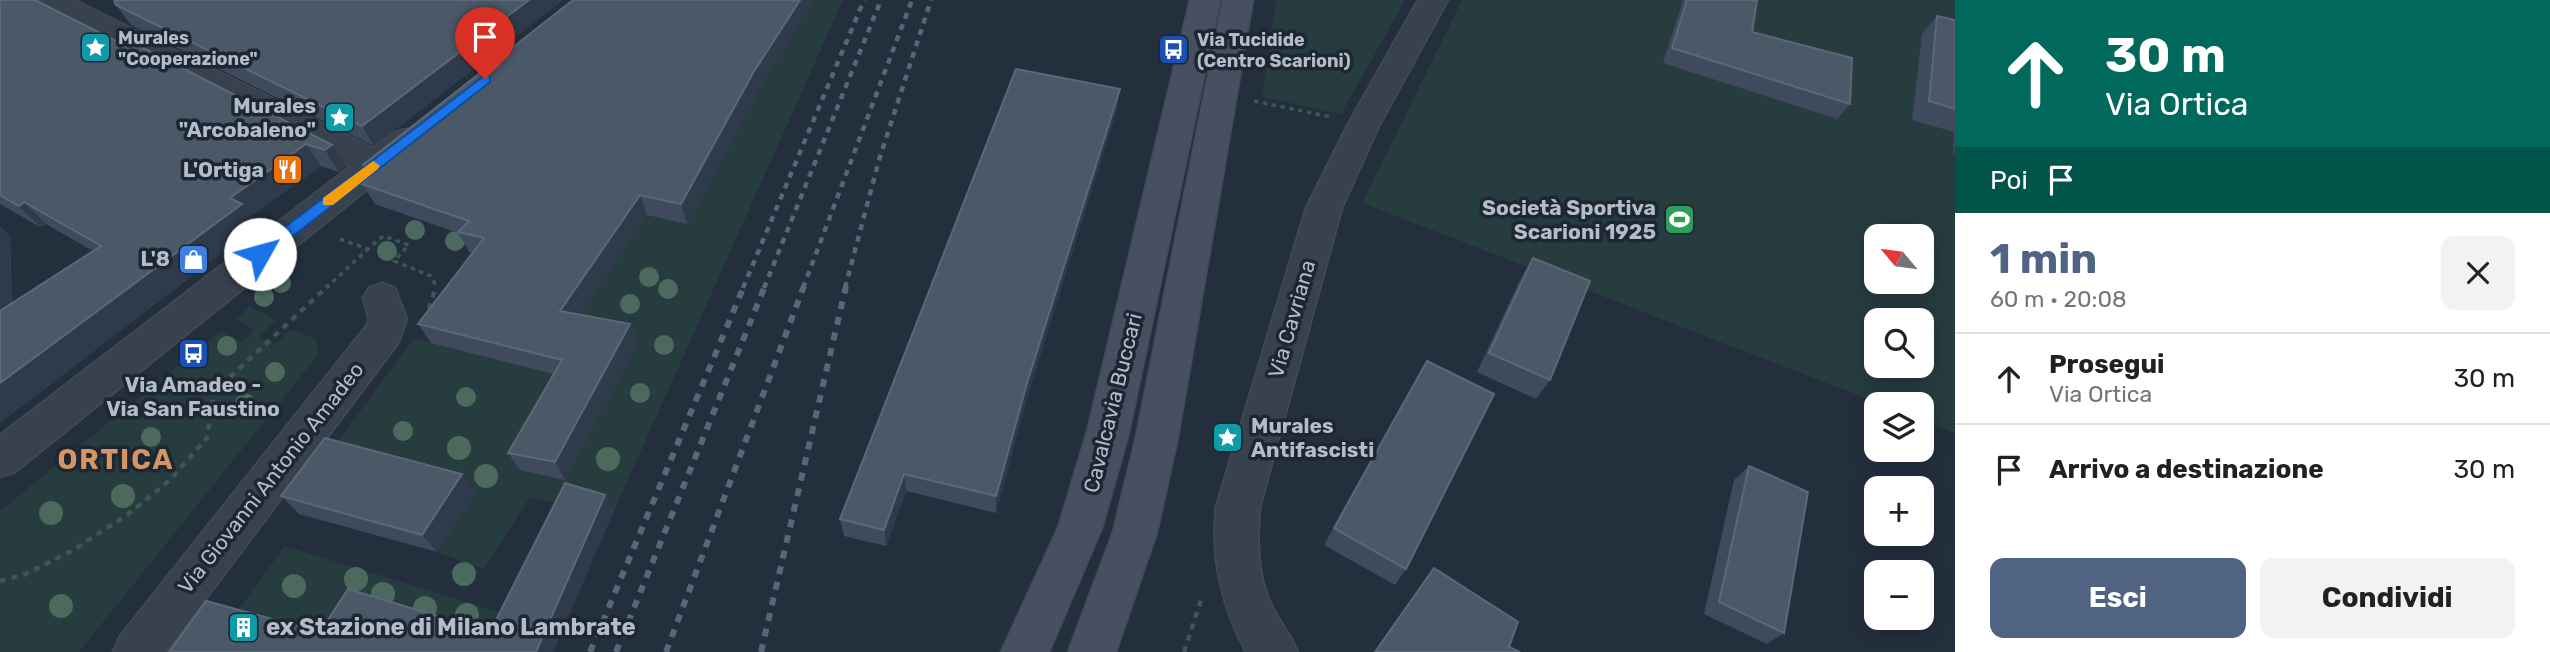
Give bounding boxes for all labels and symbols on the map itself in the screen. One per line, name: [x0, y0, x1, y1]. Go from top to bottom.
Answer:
pin: [455, 7, 515, 79]
place label: Murales "Cooperazione": [118, 27, 258, 70]
place label: Via Tucidide (Centro Scarioni): [1197, 29, 1351, 72]
place icon: Murales "Cooperazione": [78, 31, 112, 65]
bus stop icon: Via Tucidide (Centro Scarioni): [1157, 33, 1191, 67]
place label: Murales "Arcobaleno": [179, 93, 316, 142]
place icon: Murales "Arcobaleno": [322, 101, 356, 135]
restaurant icon: L'Ortiga: [270, 153, 304, 187]
place label: L'Ortiga: [183, 157, 264, 182]
place label: Società Sportiva Scarioni 1925: [1482, 195, 1656, 244]
sports icon: Società Sportiva Scarioni 1925: [1662, 203, 1696, 237]
position arrow: [223, 217, 297, 291]
north arrow: [1864, 224, 1934, 294]
shop icon: L'8: [176, 242, 210, 276]
place label: L'8: [140, 246, 170, 271]
street label: Via Cavriana: [1263, 257, 1320, 381]
street label: Cavalcavia Buccari: [1078, 310, 1147, 495]
bus stop icon: Via Amadeo - Via San Faustino: [176, 336, 210, 370]
street label: Via Giovanni Antonio Amadeo: [173, 357, 369, 598]
place label: Via Amadeo - Via San Faustino: [106, 372, 280, 421]
place label: Murales Antifascisti: [1251, 413, 1374, 462]
place icon: Murales Antifascisti: [1211, 421, 1245, 455]
district label: ORTICA: [57, 443, 175, 476]
building icon: ex Stazione di Milano Lambrate: [226, 610, 260, 644]
place label: ex Stazione di Milano Lambrate: [266, 613, 636, 641]

